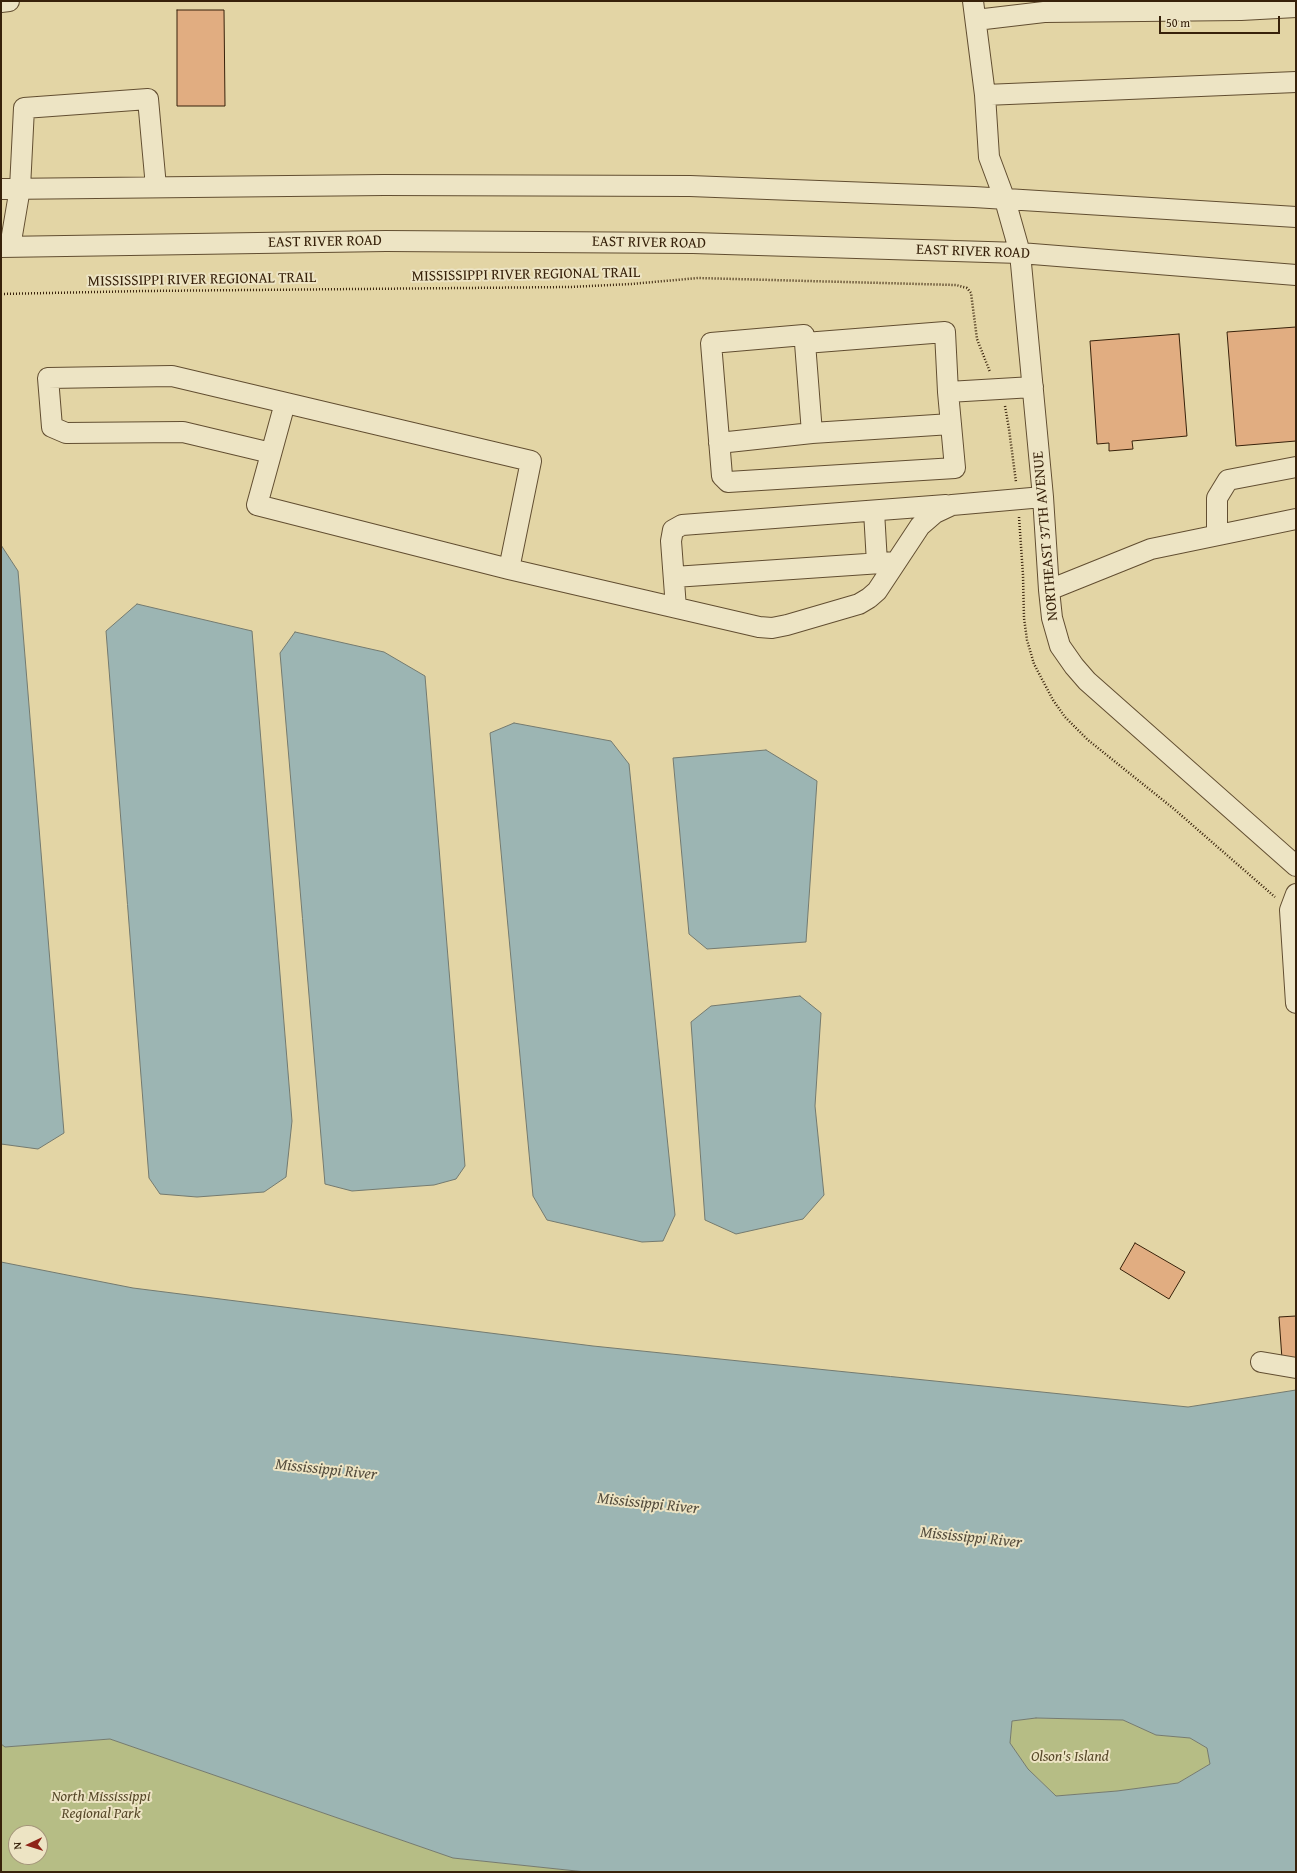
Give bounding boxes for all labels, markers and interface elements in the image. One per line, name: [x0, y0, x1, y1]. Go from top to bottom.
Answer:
scale bar: [1161, 8, 1282, 34]
text: 50 m: [1166, 14, 1190, 31]
street label: EAST RIVER ROAD: [268, 232, 382, 252]
street label: EAST RIVER ROAD: [592, 233, 706, 253]
street label: EAST RIVER ROAD: [916, 241, 1030, 263]
street label: MISSISSIPPI RIVER REGIONAL TRAIL: [412, 264, 640, 286]
street label: MISSISSIPPI RIVER REGIONAL TRAIL: [88, 269, 316, 291]
street label: NORTHEAST 37TH AVENUE: [1030, 451, 1062, 621]
water label: Mississippi River: [274, 1455, 378, 1485]
water label: Mississippi River: [596, 1489, 700, 1519]
water label: Mississippi River: [919, 1523, 1023, 1553]
park label: Olson's Island: [1031, 1748, 1109, 1766]
park label: North Mississippi Regional Park: [51, 1788, 151, 1823]
north arrow: [8, 1825, 48, 1865]
text: N: [9, 1842, 25, 1850]

